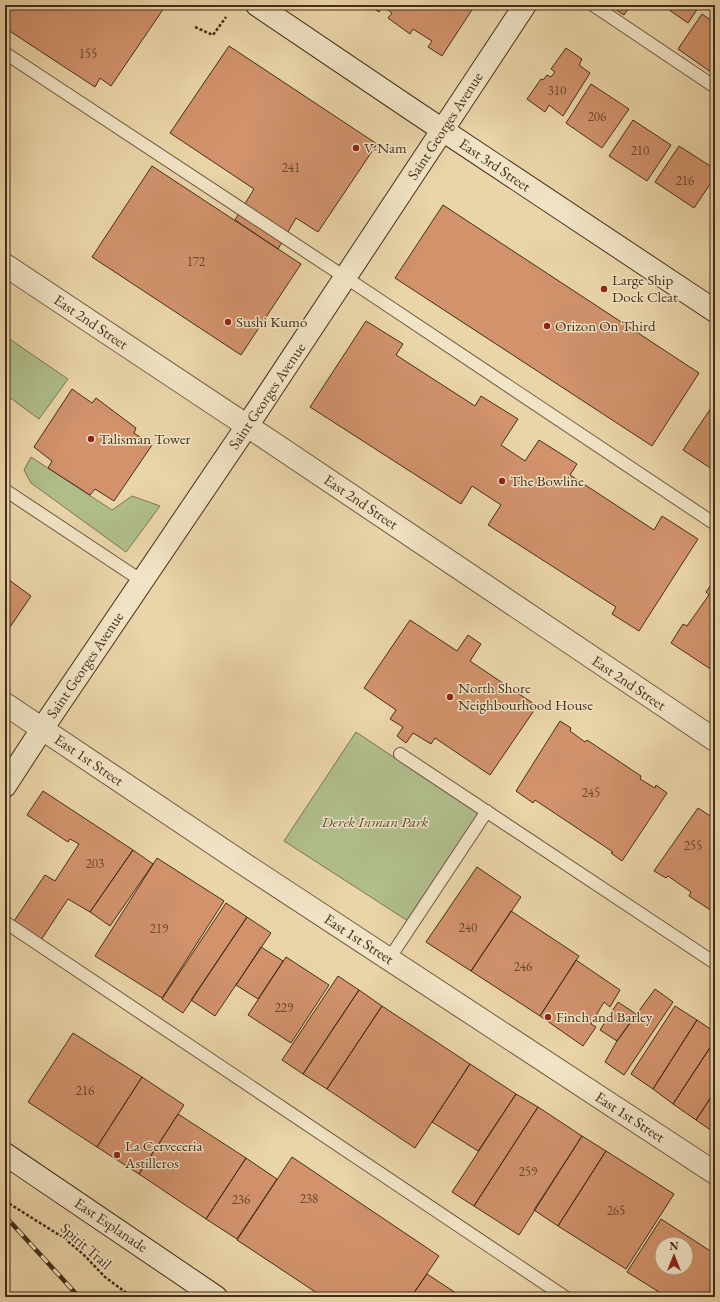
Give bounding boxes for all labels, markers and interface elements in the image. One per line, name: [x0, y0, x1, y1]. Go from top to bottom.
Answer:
house number: 155: [79, 45, 97, 62]
street label: Saint Georges Avenue: [403, 68, 487, 183]
house number: 310: [548, 82, 566, 99]
house number: 206: [588, 108, 606, 125]
street label: East 3rd Street: [456, 134, 535, 196]
place label: V-Nam: [364, 138, 407, 157]
house number: 210: [631, 142, 649, 159]
marker: V-Nam: [351, 143, 361, 153]
house number: 241: [282, 159, 300, 176]
house number: 216: [676, 172, 694, 189]
house number: 172: [187, 253, 206, 270]
place label: Large Ship Dock Cleat: [612, 270, 678, 306]
marker: Large Ship Dock Cleat: [599, 284, 609, 294]
street label: East 2nd Street: [51, 290, 132, 353]
place label: Sushi Kumo: [236, 312, 307, 331]
place label: Orizon On Third: [555, 316, 656, 335]
marker: Sushi Kumo: [223, 317, 233, 327]
marker: Orizon On Third: [542, 321, 552, 331]
street label: Saint Georges Avenue: [224, 339, 309, 453]
place label: Talisman Tower: [99, 429, 191, 448]
marker: Talisman Tower: [86, 434, 96, 444]
street label: East 2nd Street: [321, 470, 402, 533]
place label: The Bowline: [510, 471, 584, 490]
marker: The Bowline: [497, 476, 507, 486]
street label: Saint Georges Avenue: [42, 608, 127, 722]
street label: East 2nd Street: [589, 651, 670, 714]
place label: North Shore Neighbourhood House: [458, 678, 593, 714]
marker: North Shore Neighbourhood House: [445, 692, 455, 702]
street label: East 1st Street: [51, 730, 128, 790]
house number: 245: [582, 784, 600, 801]
park label: Derek Inman Park: [321, 812, 429, 831]
house number: 255: [684, 837, 702, 854]
house number: 203: [86, 855, 104, 872]
street label: East 1st Street: [321, 909, 398, 968]
house number: 240: [459, 919, 477, 936]
house number: 219: [150, 920, 169, 937]
house number: 246: [514, 958, 532, 975]
house number: 229: [275, 999, 294, 1016]
place label: Finch and Barley: [556, 1007, 653, 1026]
marker: Finch and Barley: [543, 1012, 553, 1022]
house number: 216: [76, 1082, 94, 1099]
street label: East 1st Street: [592, 1087, 669, 1146]
place label: La Cerveceria Astilleros: [124, 1136, 202, 1172]
marker: La Cerveceria Astilleros: [112, 1150, 122, 1160]
house number: 259: [519, 1163, 538, 1180]
house number: 238: [300, 1190, 318, 1207]
house number: 236: [232, 1191, 250, 1208]
street label: East Esplanade: [71, 1193, 152, 1256]
house number: 265: [607, 1202, 625, 1219]
street label: Spirit Trail: [57, 1218, 116, 1273]
north arrow: [654, 1236, 694, 1276]
text: N: [670, 1239, 679, 1253]

